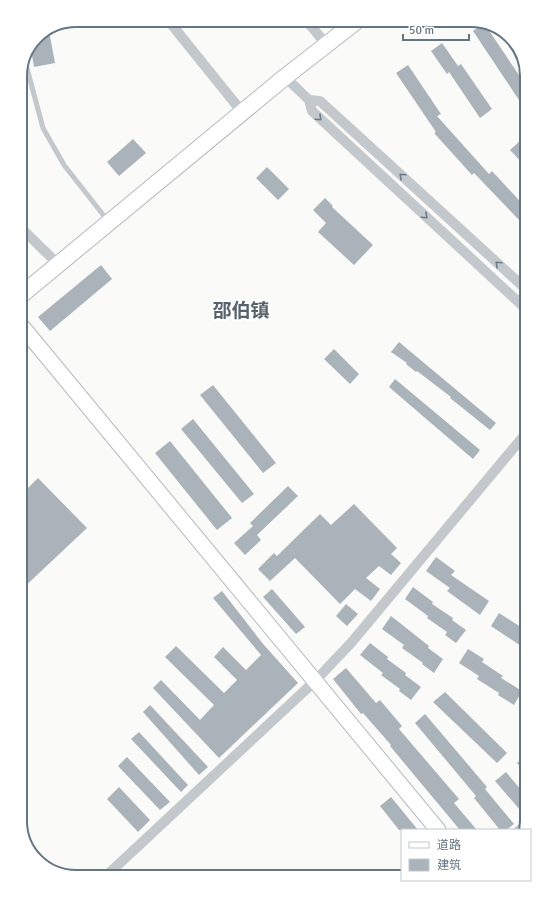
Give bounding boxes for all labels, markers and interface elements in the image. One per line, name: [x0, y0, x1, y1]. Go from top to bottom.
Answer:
scale bar: [403, 16, 469, 42]
text: 50 m: [409, 23, 434, 38]
one-way arrow: [315, 113, 322, 120]
one-way arrow: [400, 174, 407, 181]
one-way arrow: [420, 211, 428, 218]
one-way arrow: [495, 261, 503, 268]
district label: 邵伯镇: [212, 299, 270, 323]
legend: [401, 829, 531, 881]
text: 道路: [437, 838, 461, 853]
text: 建筑: [437, 858, 461, 873]

